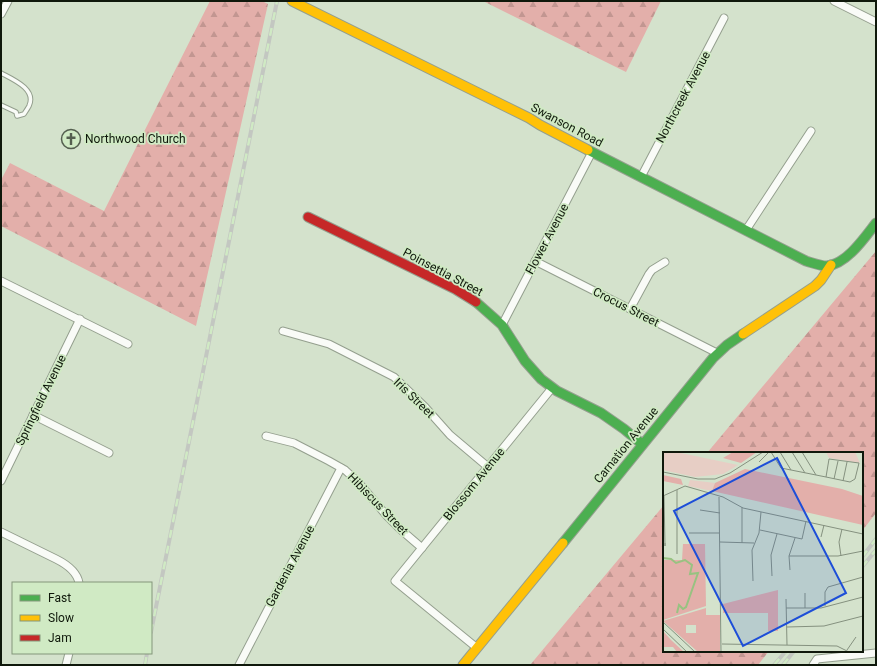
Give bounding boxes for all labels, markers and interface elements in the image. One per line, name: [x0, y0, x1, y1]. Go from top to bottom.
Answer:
street label: Northcreek Avenue: [653, 49, 713, 145]
street label: Swanson Road: [529, 100, 605, 150]
church icon: Northwood Church: [60, 128, 82, 150]
place label: Northwood Church: [85, 132, 186, 146]
street label: Flower Avenue: [522, 201, 572, 277]
street label: Poinsettia Street: [401, 245, 485, 299]
street label: Crocus Street: [591, 284, 661, 330]
street label: Springfield Avenue: [13, 352, 69, 448]
street label: Iris Street: [391, 375, 437, 421]
street label: Carnation Avenue: [591, 404, 661, 486]
street label: Blossom Avenue: [440, 445, 508, 523]
inset map: [663, 452, 863, 652]
street label: Hibiscus Street: [345, 470, 411, 538]
street label: Gardenia Avenue: [263, 523, 317, 609]
legend: [12, 582, 152, 654]
text: Fast: [48, 591, 71, 605]
text: Slow: [48, 611, 74, 625]
text: Jam: [48, 631, 72, 645]

